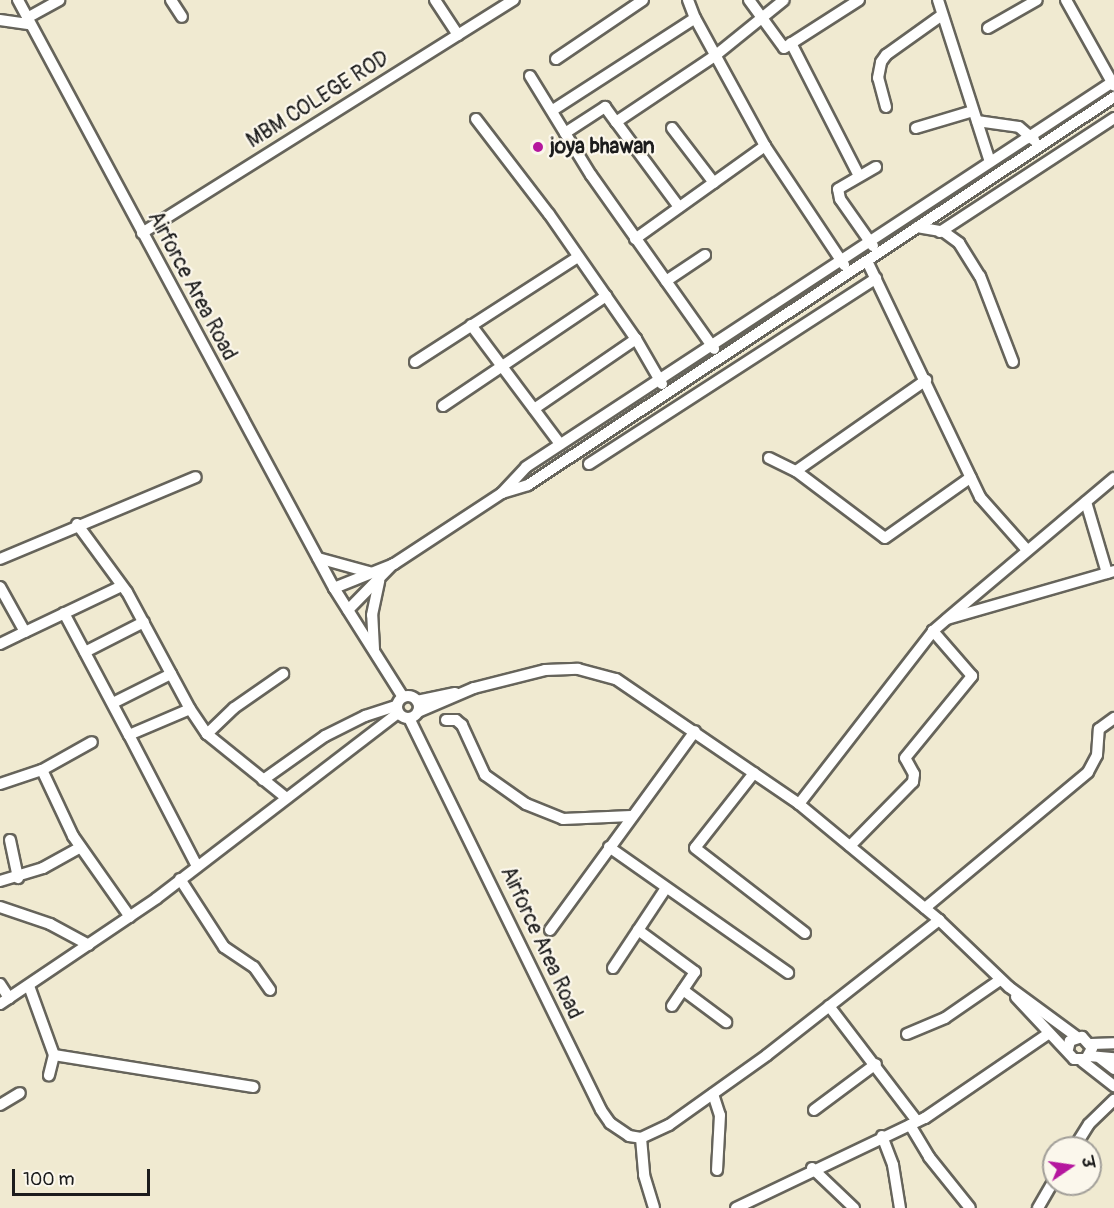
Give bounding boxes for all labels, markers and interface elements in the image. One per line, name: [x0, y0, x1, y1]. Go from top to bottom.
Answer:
street label: MBM COLEGE ROD: [242, 46, 394, 154]
place label: joya bhawan: [550, 134, 655, 160]
marker: joya bhawan: [531, 140, 545, 154]
street label: Airforce Area Road: [142, 207, 242, 365]
street label: Airforce Area Road: [495, 863, 587, 1023]
north arrow: [1042, 1136, 1102, 1196]
text: उ: [1077, 1155, 1099, 1170]
scale bar: [15, 1157, 153, 1195]
text: 100 m: [23, 1168, 75, 1191]

